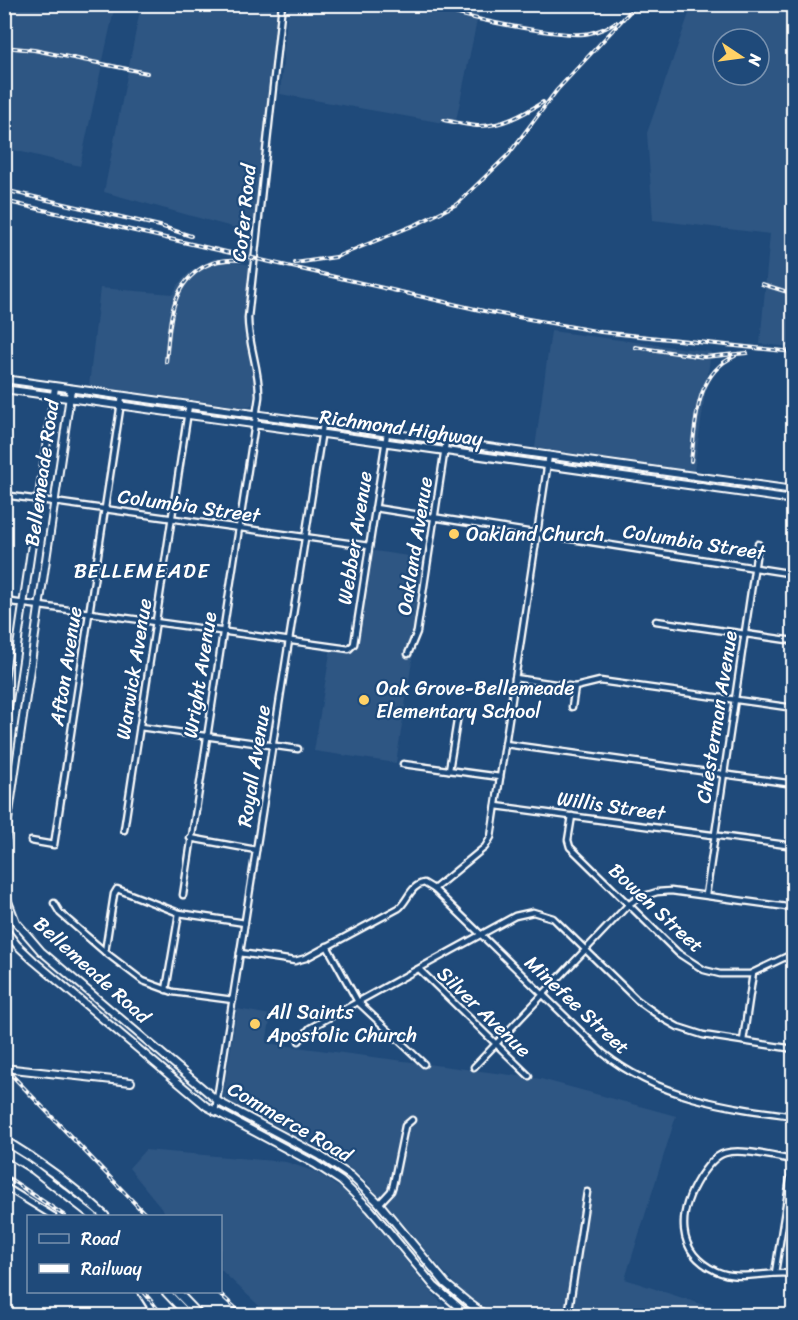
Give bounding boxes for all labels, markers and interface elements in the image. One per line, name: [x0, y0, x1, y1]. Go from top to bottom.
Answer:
north arrow: [711, 27, 771, 87]
text: N: [740, 51, 771, 70]
street label: Cofer Road: [221, 161, 267, 263]
street label: Bellemeade Road: [14, 396, 70, 549]
street label: Richmond Highway: [317, 399, 486, 457]
street label: Webber Avenue: [327, 469, 383, 607]
street label: Oakland Avenue: [387, 474, 443, 618]
street label: Columbia Street: [116, 479, 263, 533]
street label: Columbia Street: [620, 514, 768, 571]
place label: Oakland Church: [466, 517, 604, 552]
marker: Oakland Church: [447, 527, 461, 541]
district label: BELLEMEADE: [74, 552, 210, 590]
street label: Warwick Avenue: [106, 596, 162, 742]
street label: Afton Avenue: [39, 604, 93, 729]
street label: Wright Avenue: [173, 609, 227, 741]
street label: Chesterman Avenue: [686, 628, 748, 806]
place label: Oak Grove-Bellemeade Elementary School: [376, 671, 575, 729]
marker: Oak Grove-Bellemeade Elementary School: [357, 693, 371, 707]
street label: Royall Avenue: [227, 702, 281, 830]
street label: Willis Street: [555, 781, 668, 831]
street label: Bowen Street: [600, 854, 712, 962]
street label: Bellemeade Road: [25, 907, 160, 1034]
street label: Minefee Street: [516, 946, 638, 1064]
street label: Silver Avenue: [428, 958, 540, 1066]
place label: All Saints Apostolic Church: [266, 995, 417, 1053]
marker: All Saints Apostolic Church: [248, 1017, 262, 1031]
street label: Commerce Road: [221, 1072, 360, 1173]
legend: [27, 1215, 222, 1293]
text: Road: [81, 1223, 121, 1255]
text: Railway: [81, 1253, 143, 1285]

